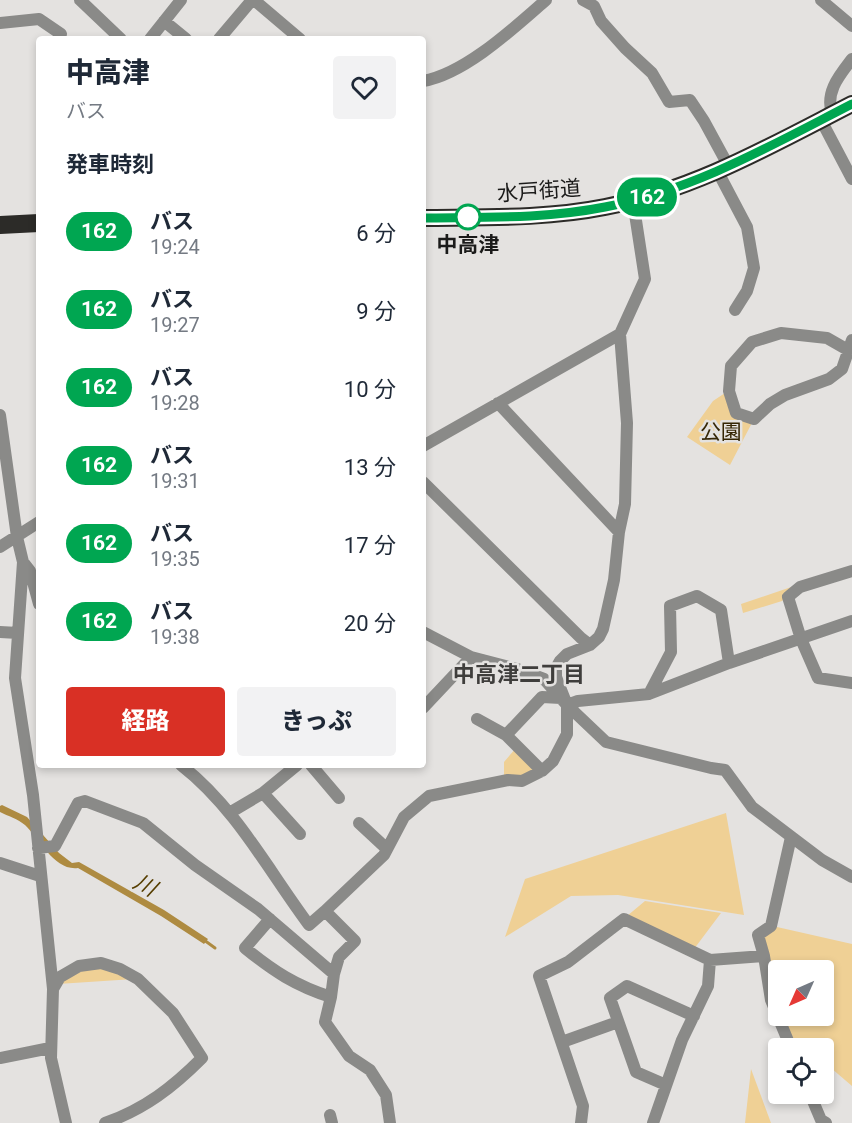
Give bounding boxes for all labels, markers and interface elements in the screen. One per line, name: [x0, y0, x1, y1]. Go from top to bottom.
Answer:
text: 中高津: [66, 56, 150, 89]
button: heart: [333, 56, 396, 119]
text: バス: [66, 99, 106, 123]
text: 発車時刻: [66, 152, 154, 177]
street label: 水戸街道: [496, 176, 582, 206]
line badge: 162: [612, 178, 682, 216]
text: 162: [629, 185, 665, 209]
marker: 中高津: [455, 204, 481, 230]
text: バス: [150, 209, 194, 234]
text: 162: [81, 219, 117, 243]
text: 6 分: [356, 221, 396, 246]
place label: 中高津: [437, 233, 500, 257]
text: 19:24: [150, 235, 200, 259]
text: バス: [150, 287, 194, 312]
text: 162: [81, 297, 117, 321]
text: 9 分: [356, 299, 396, 324]
text: 19:27: [150, 313, 200, 337]
text: バス: [150, 365, 194, 390]
text: 162: [81, 375, 117, 399]
text: 10 分: [344, 377, 396, 402]
text: 19:28: [150, 391, 200, 415]
park label: 公園: [700, 420, 742, 444]
text: バス: [150, 443, 194, 468]
text: 162: [81, 453, 117, 477]
text: 13 分: [344, 455, 396, 480]
text: 19:31: [150, 469, 200, 493]
text: バス: [150, 521, 194, 546]
text: 162: [81, 531, 117, 555]
text: 17 分: [344, 533, 396, 558]
text: 19:35: [150, 547, 200, 571]
text: バス: [150, 599, 194, 624]
text: 162: [81, 609, 117, 633]
text: 20 分: [344, 611, 396, 636]
text: 19:38: [150, 625, 200, 649]
district label: 中高津二丁目: [453, 662, 585, 687]
button: 経路: [66, 687, 225, 756]
button: きっぷ: [237, 687, 396, 756]
water label: 川: [129, 869, 162, 902]
north arrow: [768, 960, 834, 1026]
map controls: [768, 960, 834, 1104]
button: locate: [768, 1038, 834, 1104]

